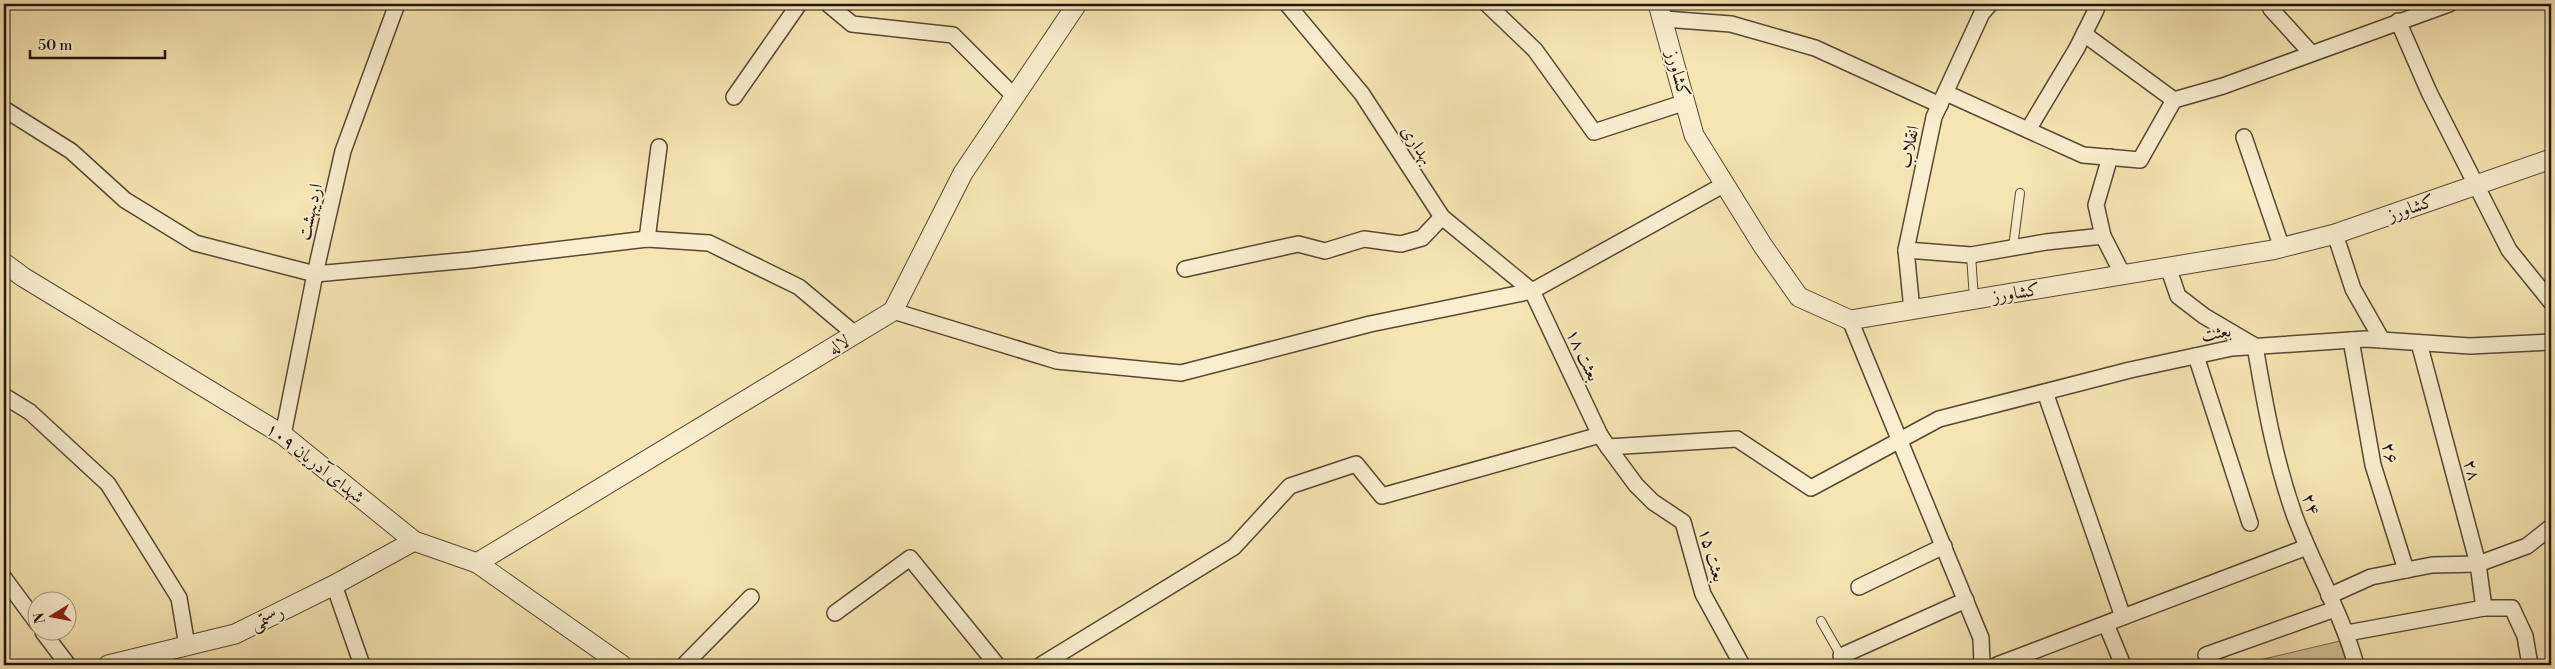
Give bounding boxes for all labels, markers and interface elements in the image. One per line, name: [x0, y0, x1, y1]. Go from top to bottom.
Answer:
scale bar: [30, 28, 165, 60]
text: 50 m: [38, 36, 72, 55]
street label: کشاورز: [1660, 46, 1695, 100]
street label: بهداری: [1396, 121, 1438, 169]
street label: انقلاب: [1893, 123, 1925, 171]
street label: اردیبهشت: [292, 181, 328, 243]
street label: کشاورز: [2383, 189, 2437, 227]
street label: کشاورز: [1989, 278, 2041, 308]
street label: بعثت: [2199, 319, 2233, 347]
street label: بعثت ۱۸: [1561, 325, 1605, 385]
street label: لاله: [824, 330, 854, 360]
street label: شهدای آدریان ۱۰۹: [261, 417, 369, 509]
street label: ۲۶: [2377, 440, 2403, 466]
street label: ۲۸: [2458, 457, 2486, 483]
street label: ۲۴: [2297, 490, 2325, 518]
street label: بعثت ۱۵: [1693, 525, 1731, 585]
north arrow: [28, 592, 78, 642]
street label: رستمی: [246, 600, 288, 636]
text: N: [30, 611, 50, 625]

